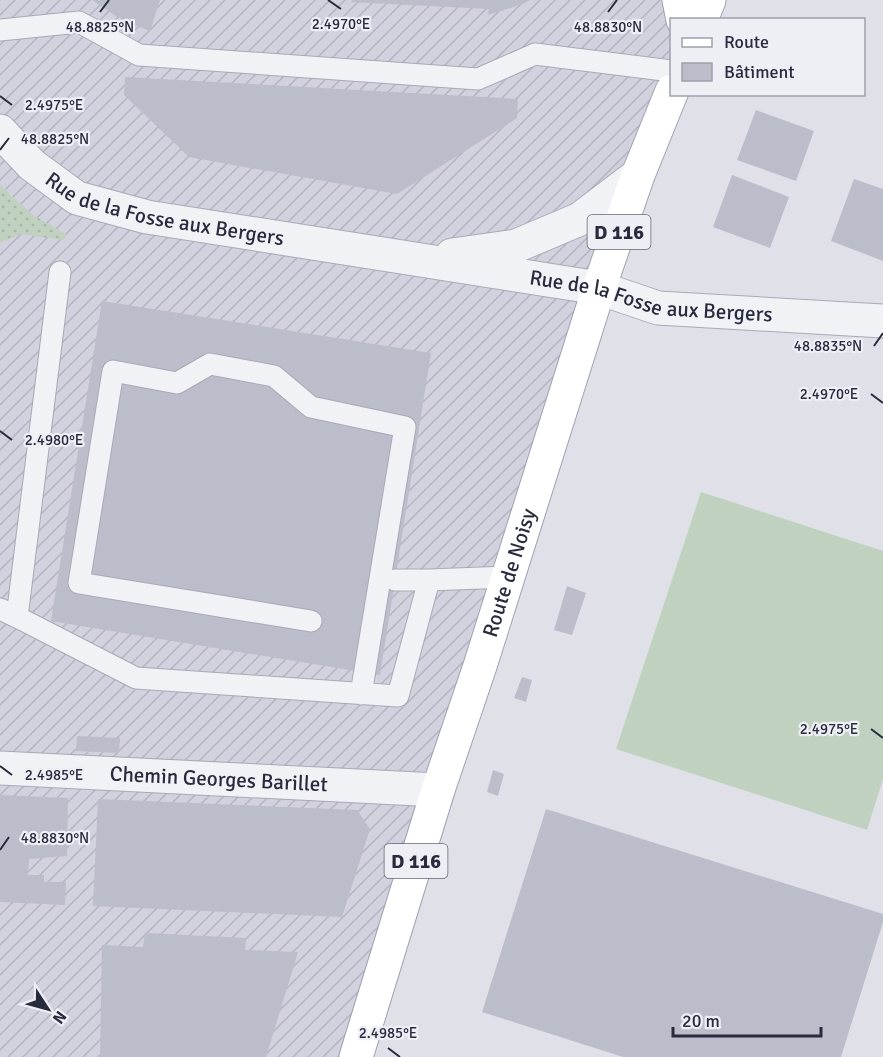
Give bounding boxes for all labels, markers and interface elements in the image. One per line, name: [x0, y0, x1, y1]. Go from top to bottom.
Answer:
text: 2.4970°E: [312, 15, 370, 33]
text: 48.8825°N: [66, 18, 134, 36]
text: 48.8830°N: [574, 18, 642, 36]
legend: [670, 18, 865, 96]
text: Route: [724, 31, 769, 53]
text: Bâtiment: [724, 61, 795, 83]
text: 2.4975°E: [25, 96, 83, 114]
text: 48.8825°N: [21, 130, 89, 148]
street label: Rue de la Fosse aux Bergers: [40, 166, 286, 251]
road number: D 116: [588, 215, 650, 249]
street label: Rue de la Fosse aux Bergers: [528, 264, 773, 328]
text: 48.8835°N: [794, 337, 862, 355]
text: 2.4970°E: [800, 385, 858, 403]
text: 2.4980°E: [25, 431, 83, 449]
street label: Route de Noisy: [477, 505, 542, 640]
text: 2.4975°E: [800, 720, 858, 738]
street label: Chemin Georges Barillet: [109, 761, 328, 797]
text: 2.4985°E: [25, 766, 83, 784]
text: 48.8830°N: [21, 829, 89, 847]
road number: D 116: [384, 844, 448, 878]
north arrow: [18, 979, 78, 1039]
scale bar: [673, 1000, 822, 1038]
text: N: [48, 1007, 71, 1028]
text: 20 m: [682, 1010, 720, 1032]
text: 2.4985°E: [359, 1024, 417, 1042]

